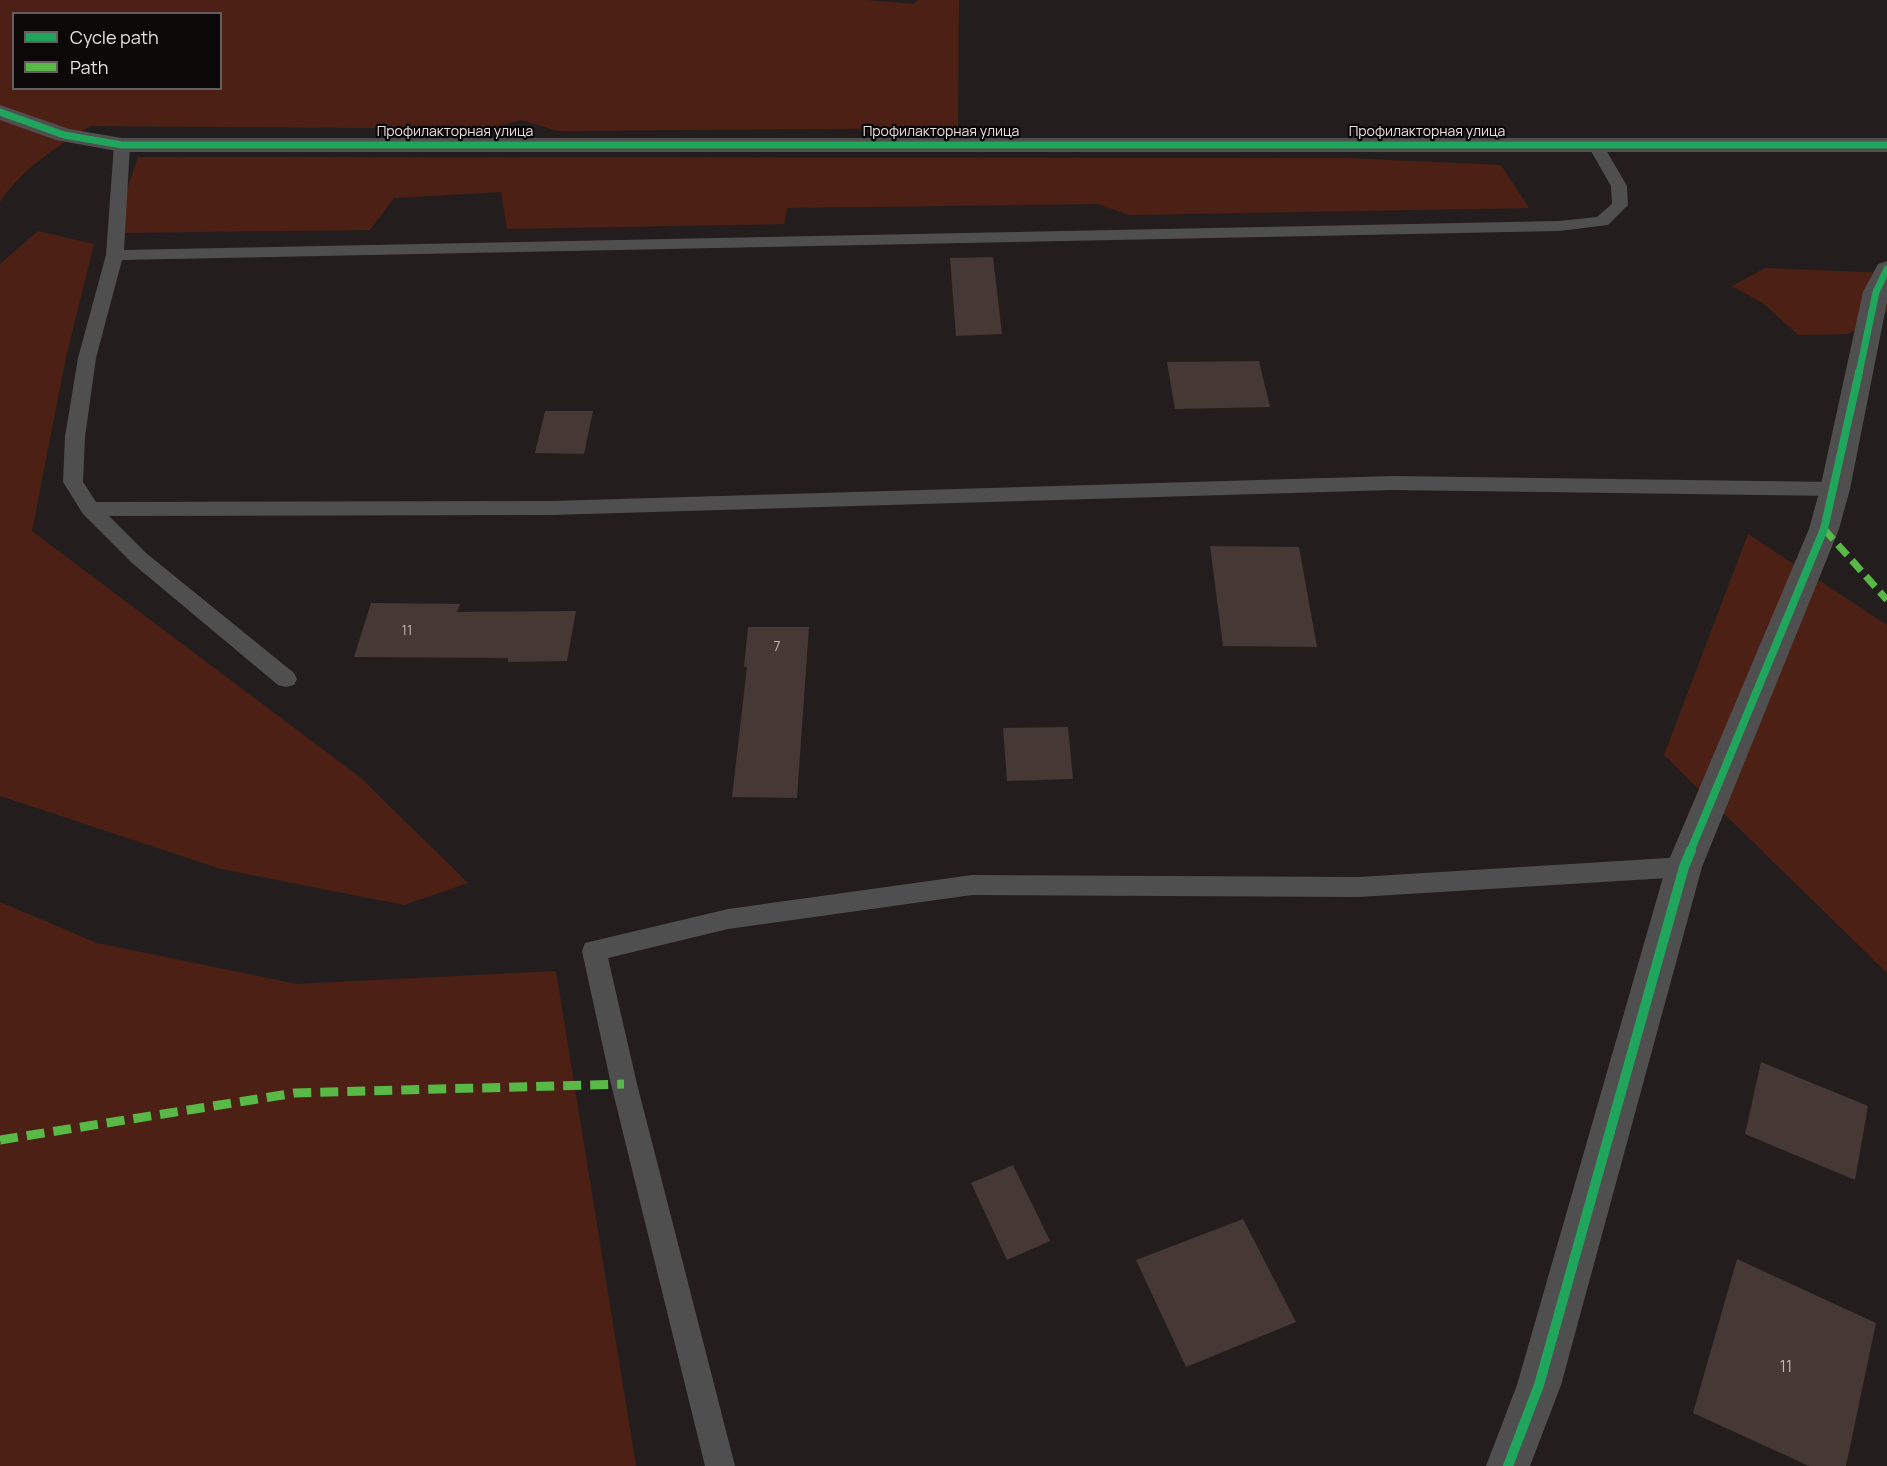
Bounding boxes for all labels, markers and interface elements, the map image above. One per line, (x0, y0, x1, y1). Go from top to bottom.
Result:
legend (12, 12, 222, 90)
text: Cycle path (70, 25, 159, 49)
text: Path (70, 55, 108, 79)
street label: Профилакторная улица (377, 124, 533, 140)
street label: Профилакторная улица (863, 124, 1019, 140)
street label: Профилакторная улица (1349, 124, 1505, 140)
house number: 11 (402, 623, 412, 639)
house number: 7 (773, 639, 781, 655)
house number: 11 (1780, 1358, 1792, 1378)

